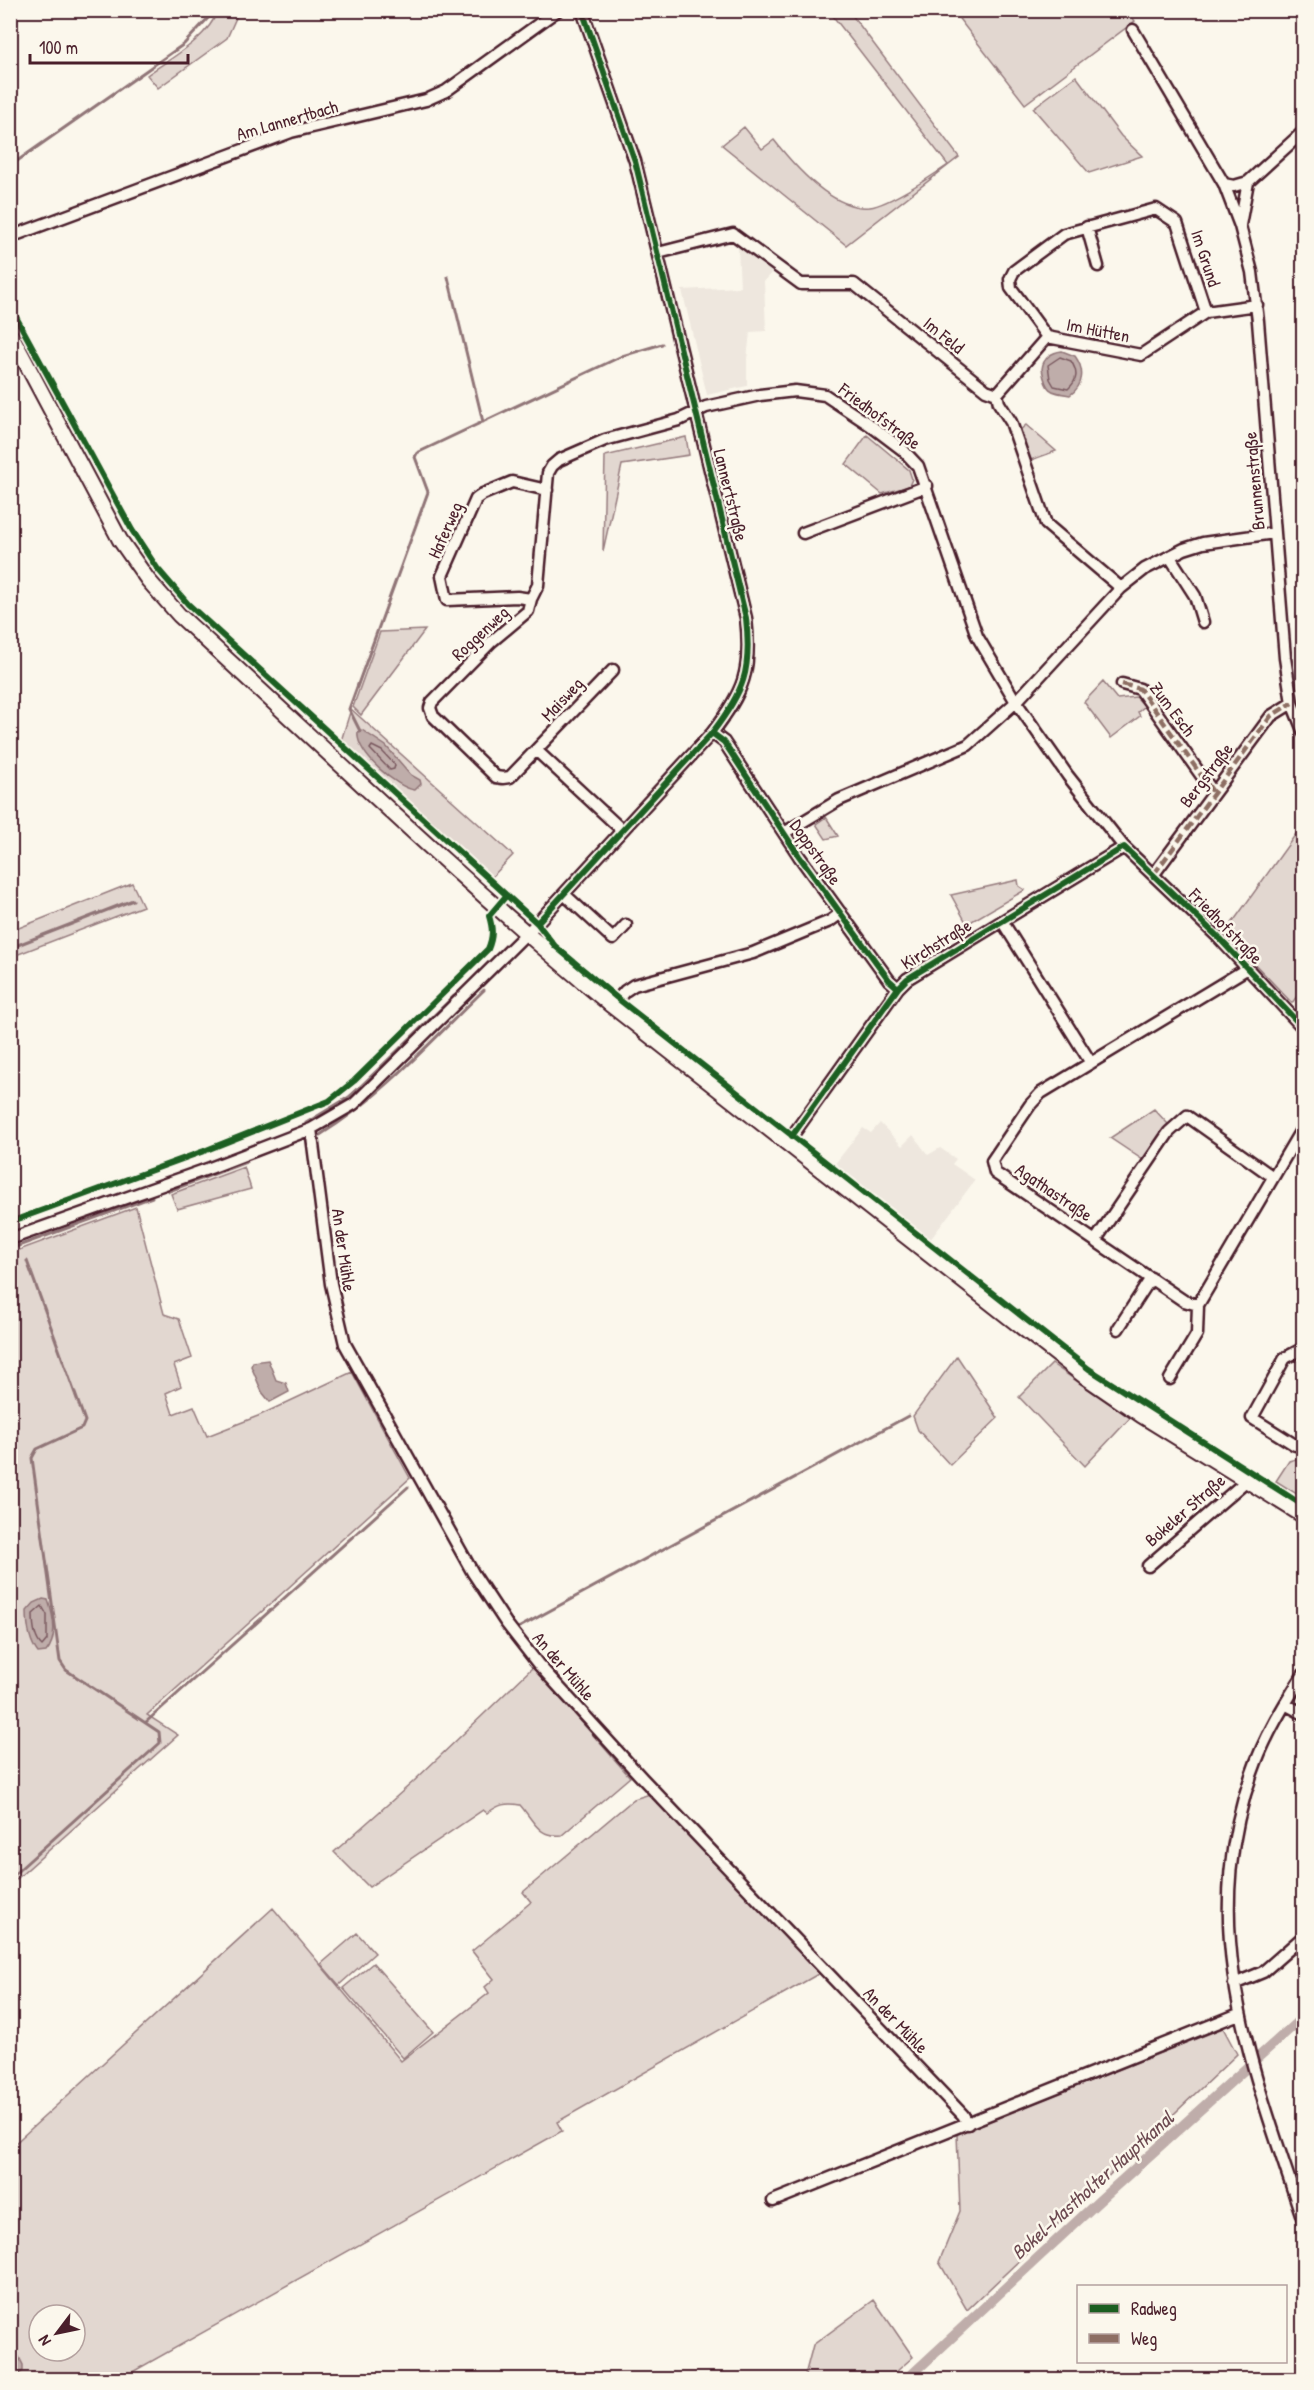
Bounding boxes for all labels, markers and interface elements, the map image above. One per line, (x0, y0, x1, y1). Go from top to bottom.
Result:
scale bar (30, 27, 188, 65)
text: 100 m (39, 35, 78, 60)
street label: Am Lannertbach (233, 93, 341, 146)
street label: Im Grund (1185, 226, 1227, 290)
street label: Im Feld (918, 311, 970, 359)
street label: Im Hütten (1064, 312, 1132, 348)
street label: Friedhofstraße (833, 376, 926, 455)
street label: Brunnenstraße (1237, 431, 1271, 531)
street label: Lannertstraße (707, 446, 755, 544)
street label: Haferweg (421, 498, 469, 562)
street label: Roggenweg (446, 600, 514, 666)
street label: Maisweg (535, 671, 589, 727)
street label: Zum Esch (1144, 677, 1202, 742)
street label: Bergstraße (1173, 738, 1239, 812)
street label: Doppstraße (784, 814, 848, 890)
street label: Friedhofstraße (1183, 882, 1269, 970)
street label: Kirchstraße (896, 913, 976, 975)
street label: Agathastraße (1010, 1157, 1098, 1227)
street label: An der Mühle (326, 1207, 362, 1293)
street label: Bokeler Straße (1139, 1468, 1231, 1552)
street label: An der Mühle (527, 1626, 601, 1706)
street label: An der Mühle (858, 1981, 934, 2059)
water label: Bokel-Mastholter Hauptkanal (1005, 2104, 1181, 2266)
legend (1077, 2285, 1287, 2363)
text: Radweg (1131, 2296, 1177, 2321)
north arrow (27, 2303, 87, 2363)
text: Weg (1131, 2326, 1157, 2351)
text: N (32, 2331, 56, 2350)

